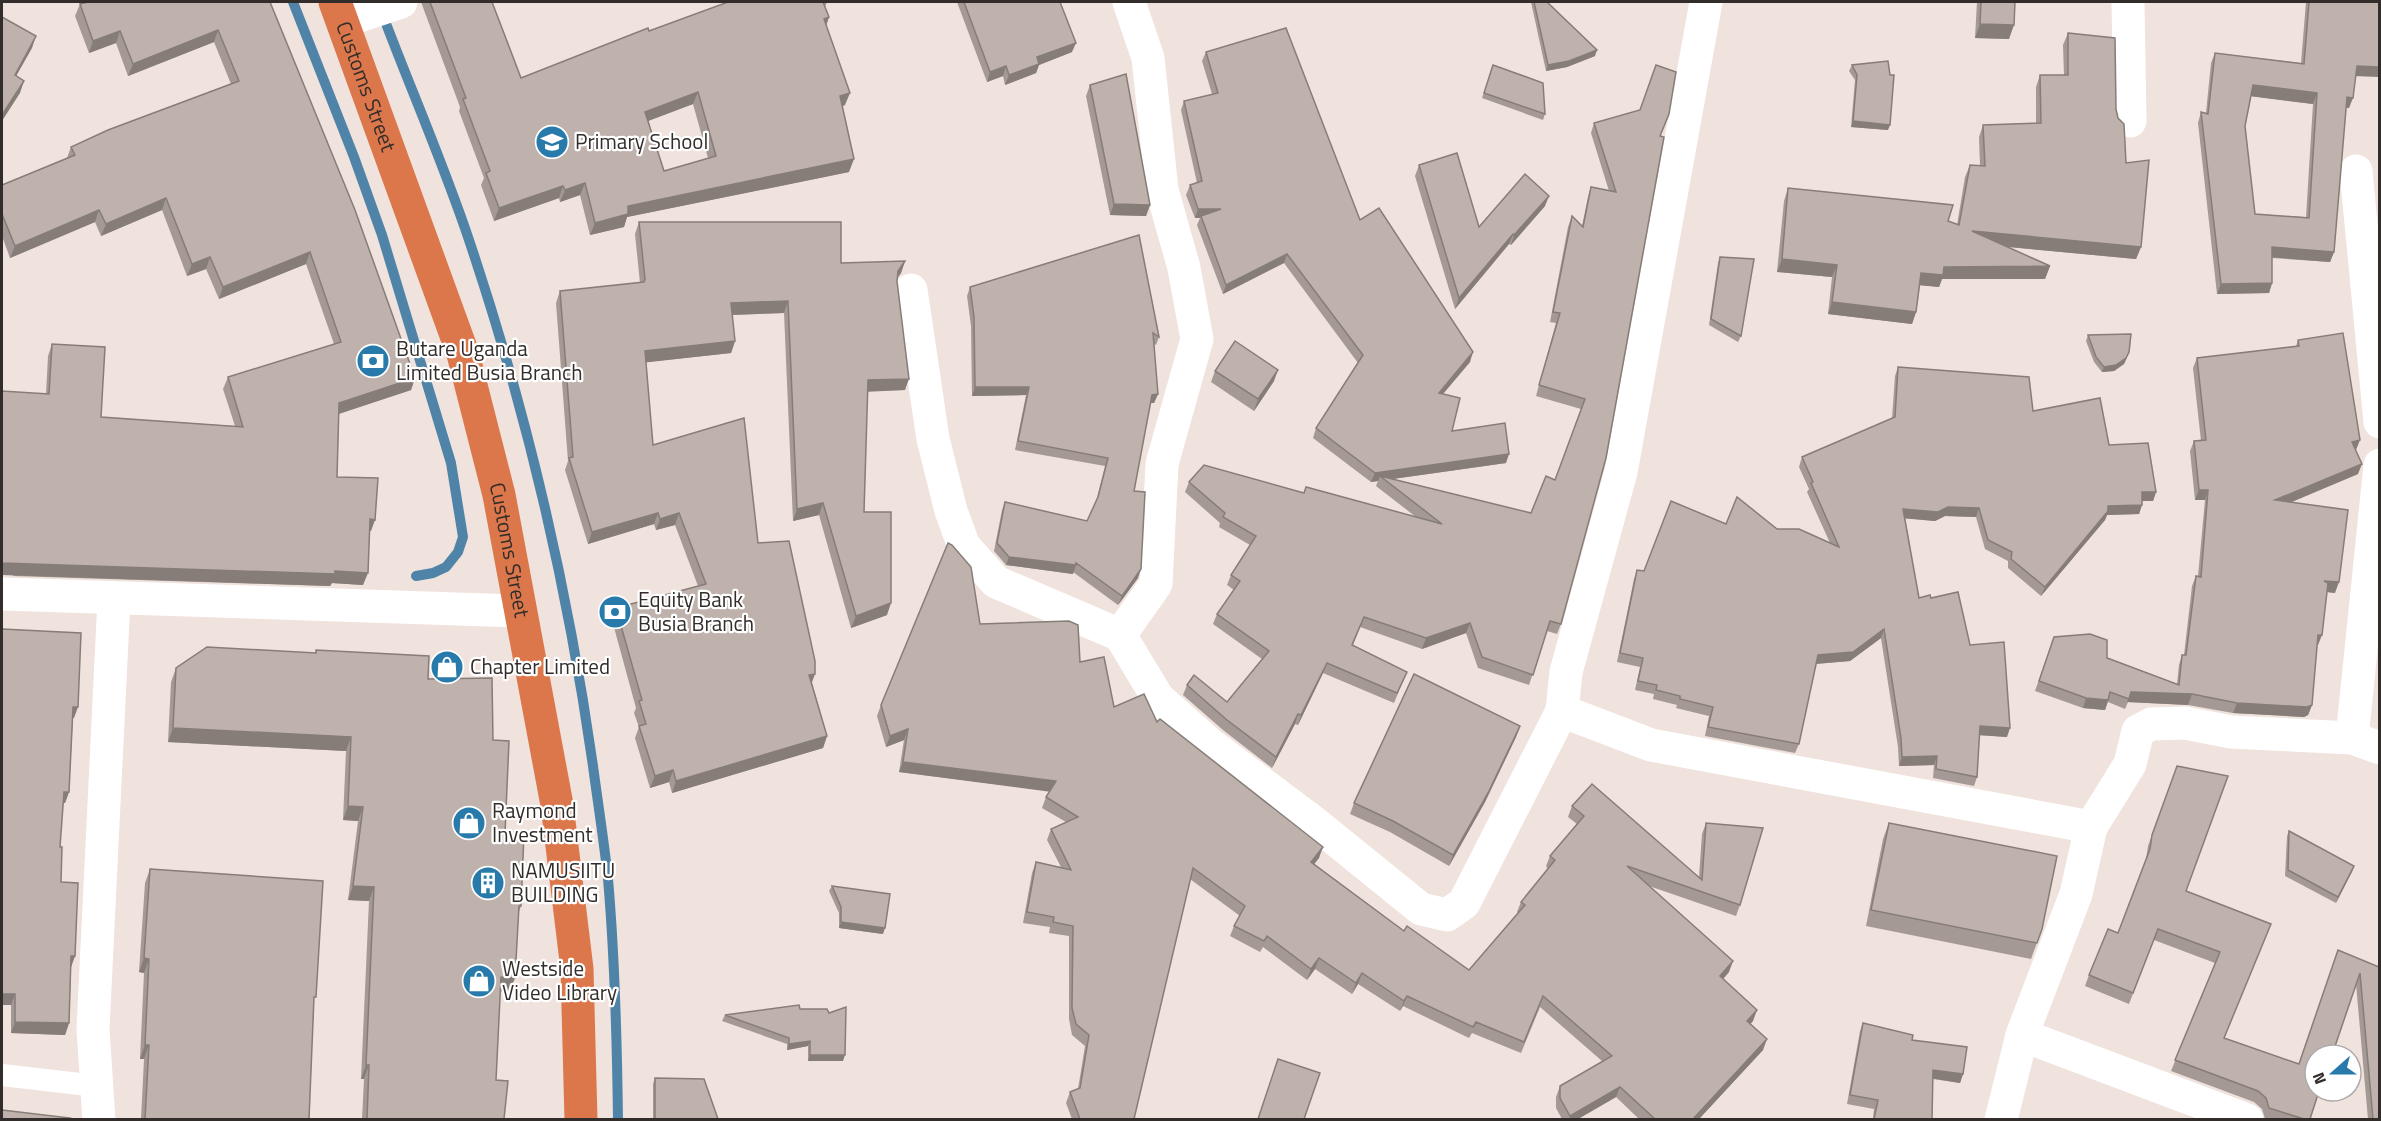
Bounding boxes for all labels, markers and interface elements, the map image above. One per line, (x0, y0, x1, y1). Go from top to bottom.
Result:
street label: Customs Street (328, 17, 405, 157)
school or university icon: Primary School (534, 124, 570, 160)
place label: Primary School (575, 125, 708, 157)
place label: Butare Uganda Limited Busia Branch (396, 332, 583, 388)
bank icon: Butare Uganda Limited Busia Branch (355, 343, 391, 379)
street label: Customs Street (481, 479, 539, 621)
place label: Equity Bank Busia Branch (638, 583, 754, 639)
bank icon: Equity Bank Busia Branch (597, 594, 633, 630)
shop icon: Chapter Limited (429, 649, 465, 685)
place label: Chapter Limited (470, 650, 610, 682)
place label: Raymond Investment (492, 794, 593, 850)
shop icon: Raymond Investment (451, 805, 487, 841)
place label: NAMUSIITU BUILDING (511, 854, 615, 910)
building icon: NAMUSIITU BUILDING (470, 865, 506, 901)
place label: Westside Video Library (502, 952, 617, 1008)
shop icon: Westside Video Library (461, 963, 497, 999)
north arrow (2303, 1043, 2363, 1103)
text: N (2306, 1069, 2332, 1088)

